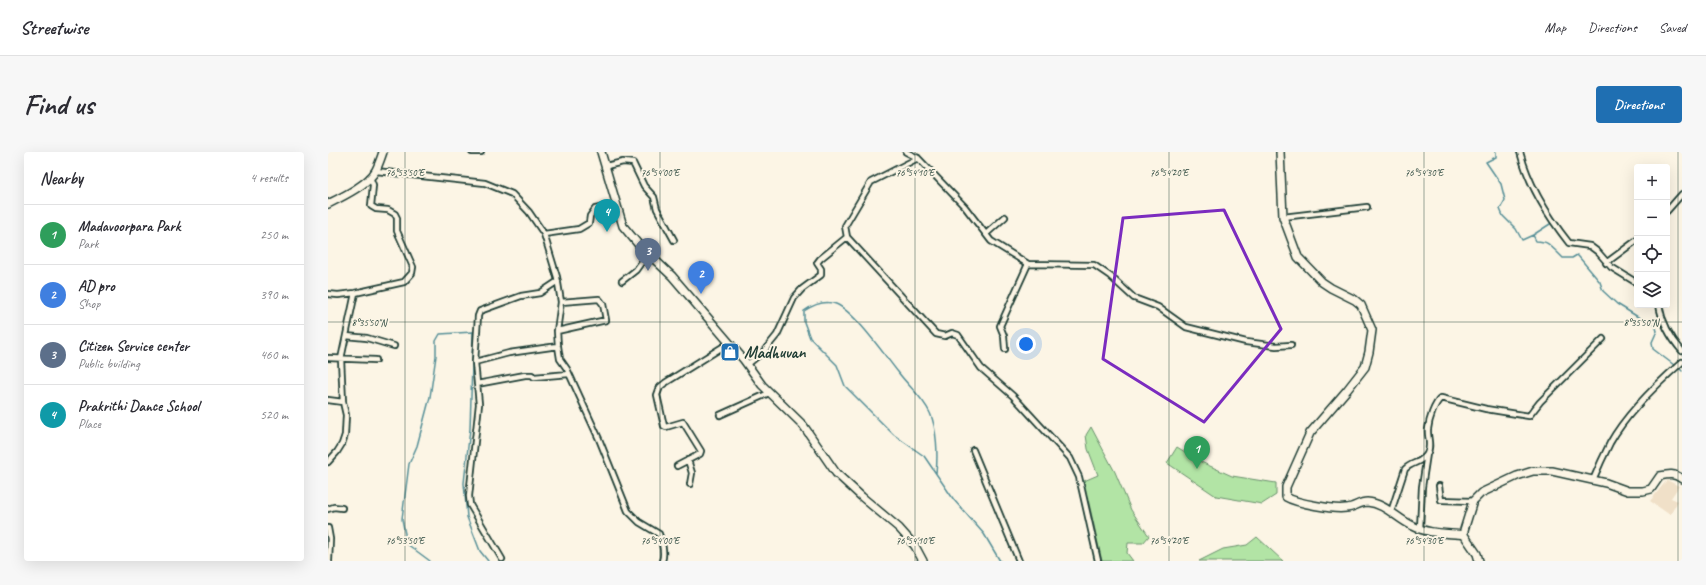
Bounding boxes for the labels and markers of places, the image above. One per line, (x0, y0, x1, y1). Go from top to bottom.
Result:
pin: 4 (594, 199, 620, 232)
pin: 3 (635, 238, 661, 271)
pin: 2 (688, 261, 714, 294)
shop icon: Madhuvan (719, 341, 741, 363)
place label: Madhuvan (744, 342, 807, 363)
pin: 1 (1184, 436, 1210, 469)

